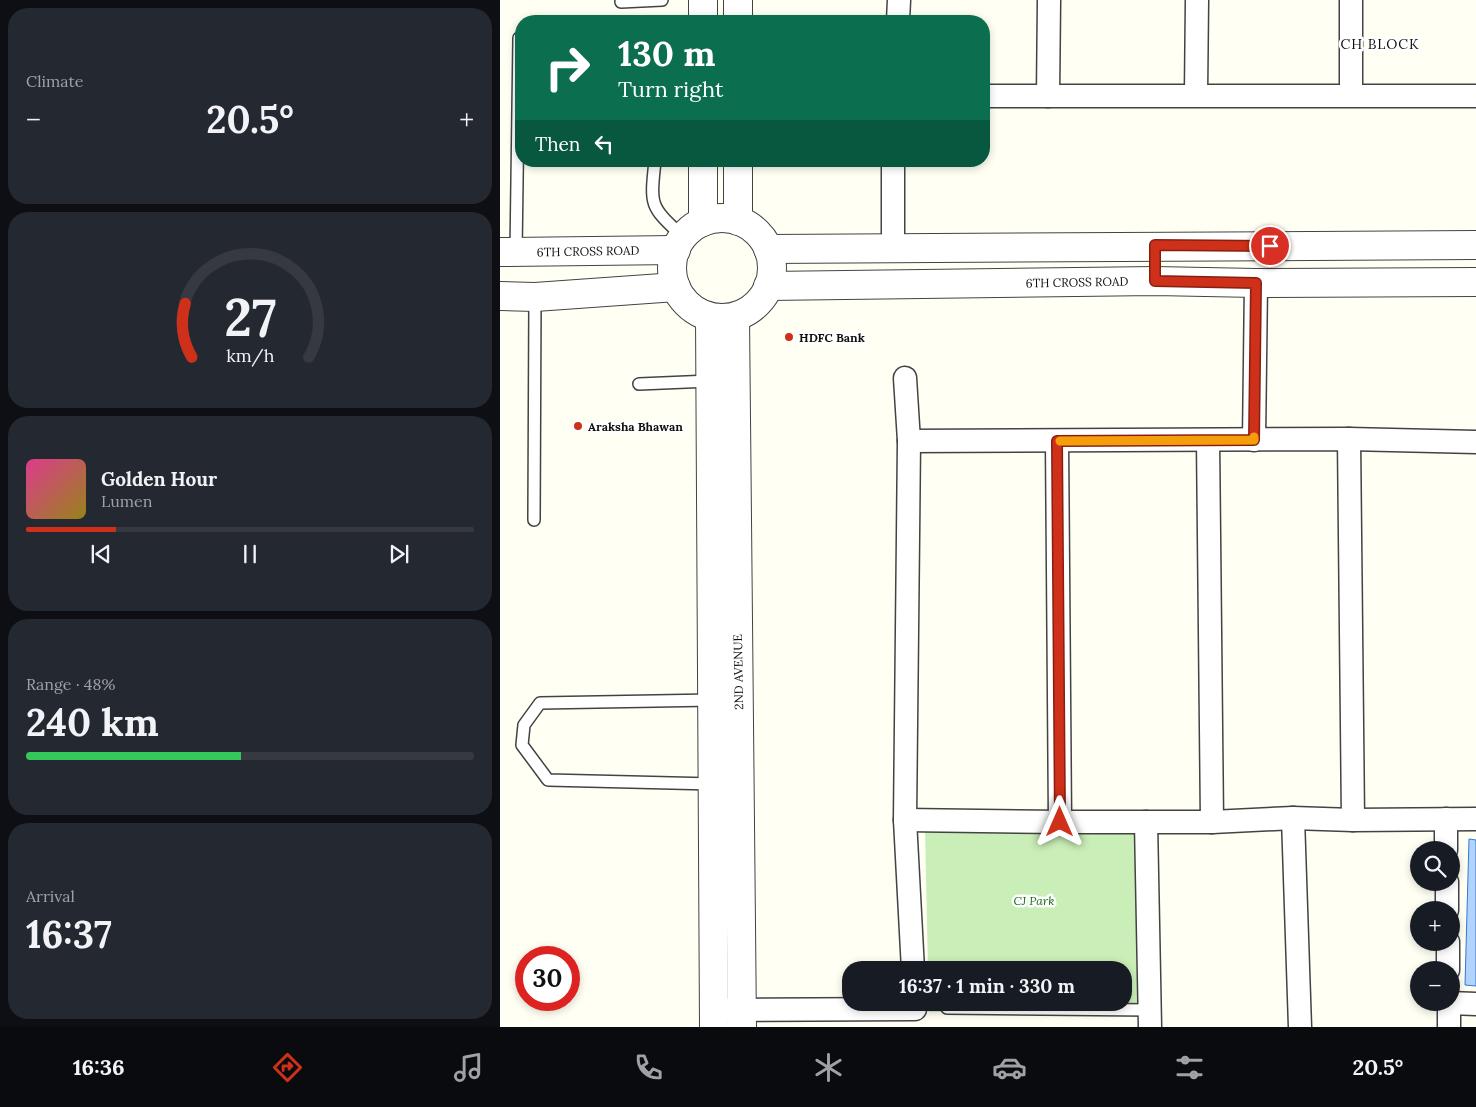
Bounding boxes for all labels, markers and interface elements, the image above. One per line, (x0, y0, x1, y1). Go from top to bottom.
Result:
text: 130 m (618, 31, 715, 76)
icon: right (535, 35, 600, 100)
district label: CH BLOCK (1340, 35, 1420, 53)
text: Climate (26, 71, 83, 91)
text: Turn right (618, 75, 723, 103)
text: 20.5° (206, 95, 294, 143)
text: − (26, 102, 41, 138)
text: + (459, 102, 474, 138)
icon: left (590, 130, 618, 158)
text: Then (535, 132, 580, 156)
pin (1249, 225, 1291, 267)
icon: arrive (1256, 232, 1284, 260)
street label: 6TH CROSS ROAD (537, 243, 640, 259)
street label: 6TH CROSS ROAD (1026, 274, 1129, 290)
text: 27 (224, 284, 276, 350)
place label: HDFC Bank (799, 330, 865, 345)
marker: HDFC Bank (783, 331, 795, 343)
text: km/h (226, 344, 274, 367)
place label: Araksha Bhawan (588, 419, 683, 434)
marker: Araksha Bhawan (572, 420, 584, 432)
text: Golden Hour (101, 467, 217, 491)
text: Lumen (101, 491, 153, 511)
icon: previous (87, 540, 115, 568)
icon: pause (236, 540, 264, 568)
icon: next (385, 540, 413, 568)
street label: 2ND AVENUE (730, 634, 746, 710)
text: Range · 48% (26, 674, 115, 694)
text: 240 km (26, 698, 159, 746)
position arrow (1033, 795, 1085, 847)
map controls (1410, 841, 1460, 1011)
button: search (1410, 841, 1460, 891)
text: Arrival (26, 886, 75, 906)
park label: CJ Park (1014, 893, 1054, 908)
button: + (1410, 901, 1460, 951)
text: 16:37 (26, 910, 112, 958)
speed limit sign: 30 (515, 946, 580, 1011)
button: − (1410, 961, 1460, 1011)
text: 16:37 · 1 min · 330 m (899, 974, 1075, 998)
icon: directions (270, 1050, 305, 1085)
icon: music (451, 1050, 486, 1085)
icon: phone (631, 1050, 666, 1085)
icon: climate (811, 1050, 846, 1085)
icon: car (992, 1050, 1027, 1085)
icon: filters (1172, 1050, 1207, 1085)
text: 16:36 (73, 1053, 125, 1081)
text: 20.5° (1352, 1053, 1403, 1081)

